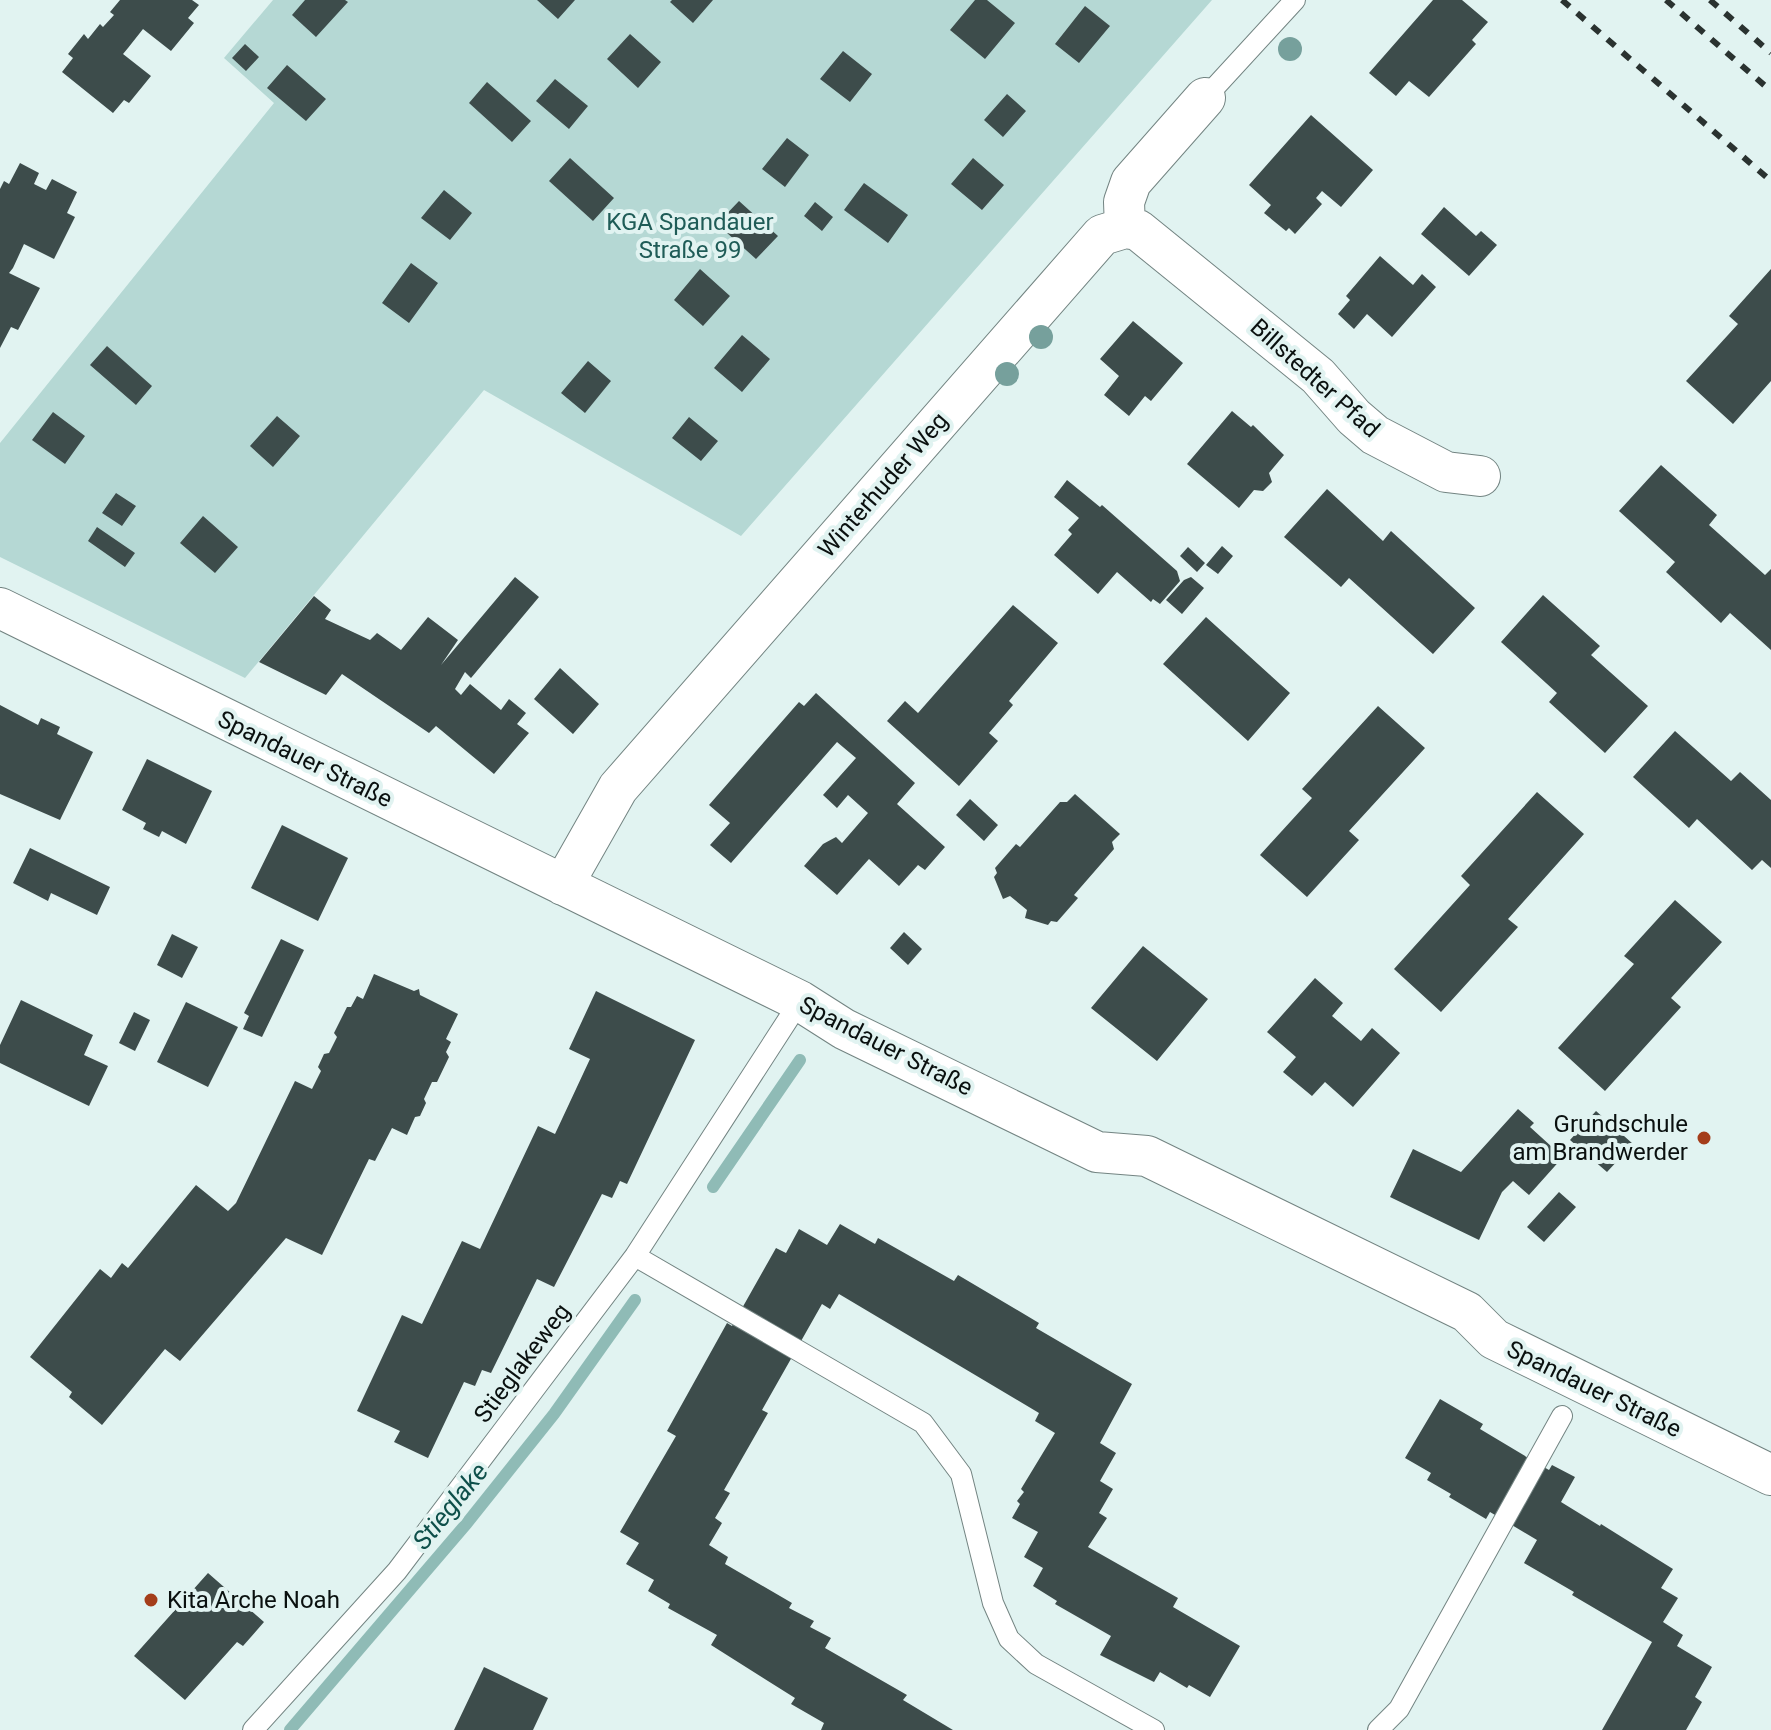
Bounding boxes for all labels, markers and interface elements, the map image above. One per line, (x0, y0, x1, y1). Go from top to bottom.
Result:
park label: KGA Spandauer Straße 99 (606, 208, 774, 264)
street label: Billstedter Pfad (1245, 313, 1385, 443)
street label: Winterhuder Weg (812, 407, 954, 563)
street label: Spandauer Straße (213, 705, 397, 813)
street label: Spandauer Straße (795, 990, 977, 1102)
place label: Grundschule am Brandwerder (1512, 1110, 1688, 1166)
marker: Grundschule am Brandwerder (1695, 1129, 1713, 1147)
street label: Stieglakeweg (468, 1298, 576, 1428)
street label: Spandauer Straße (1502, 1335, 1686, 1443)
water label: Stieglake (406, 1457, 494, 1555)
place label: Kita Arche Noah (167, 1586, 340, 1614)
marker: Kita Arche Noah (142, 1591, 160, 1609)

